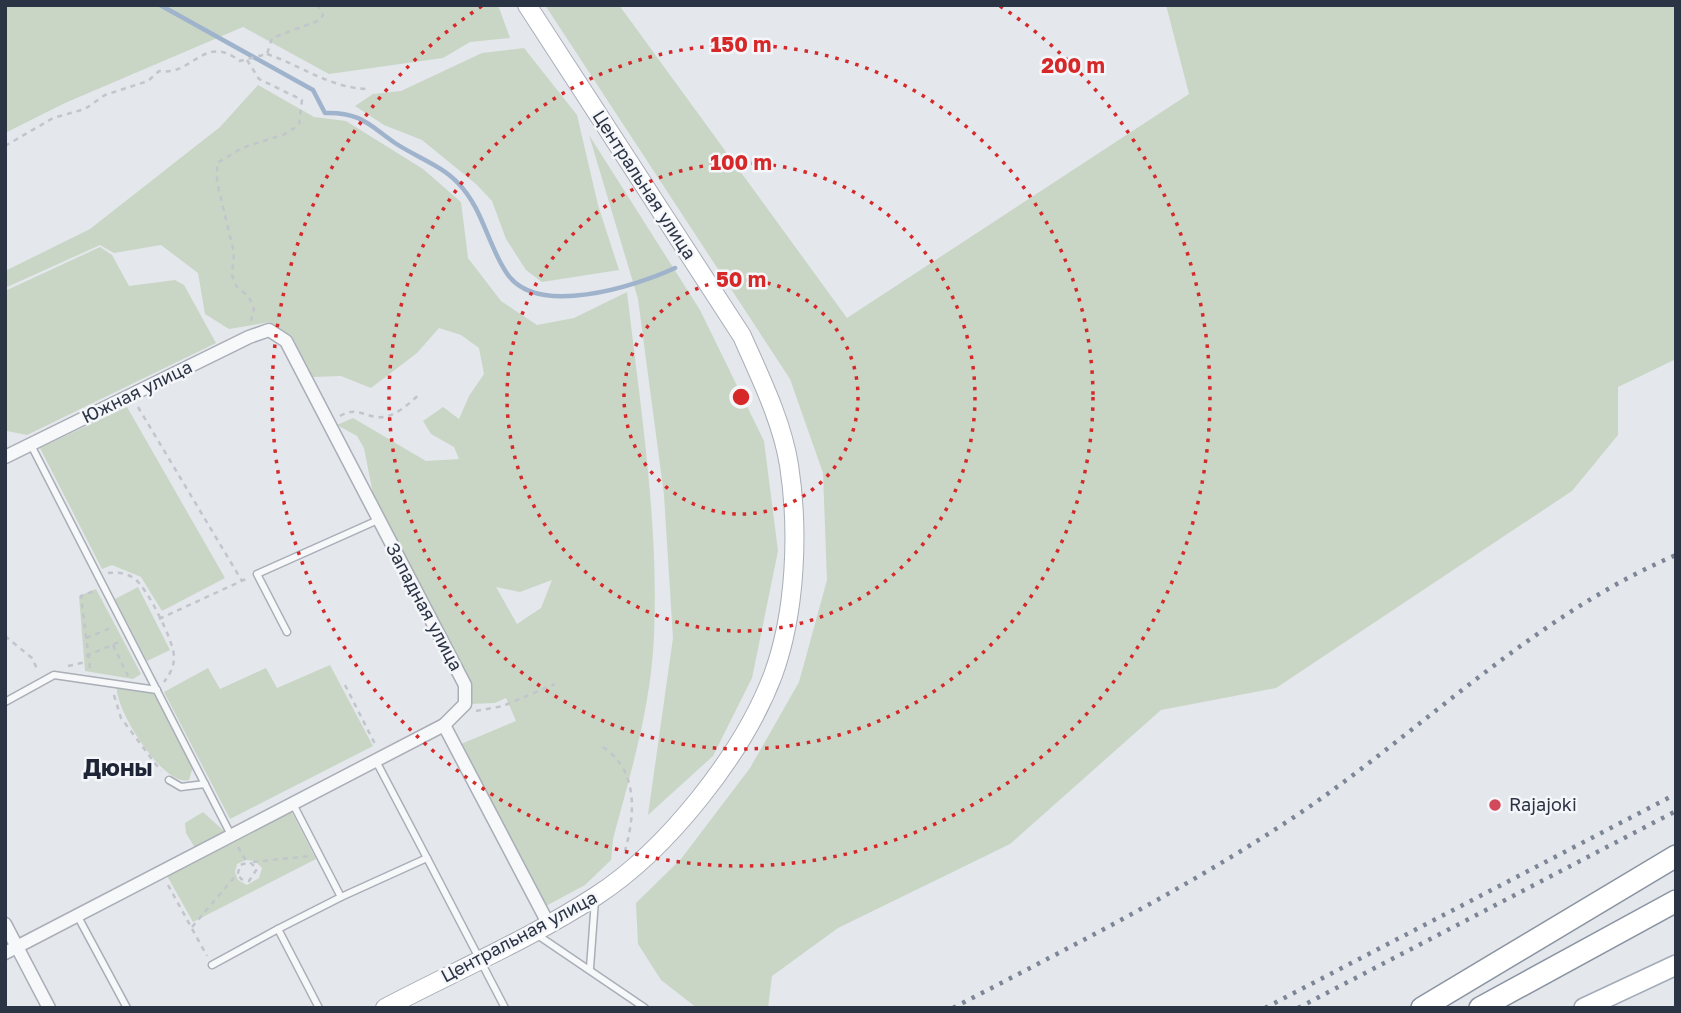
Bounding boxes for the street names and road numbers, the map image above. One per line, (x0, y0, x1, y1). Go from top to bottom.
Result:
street label: Центральная улица (588, 106, 701, 263)
street label: Южная улица (78, 355, 195, 427)
street label: Западная улица (382, 539, 468, 674)
street label: Центральная улица (437, 886, 600, 987)

